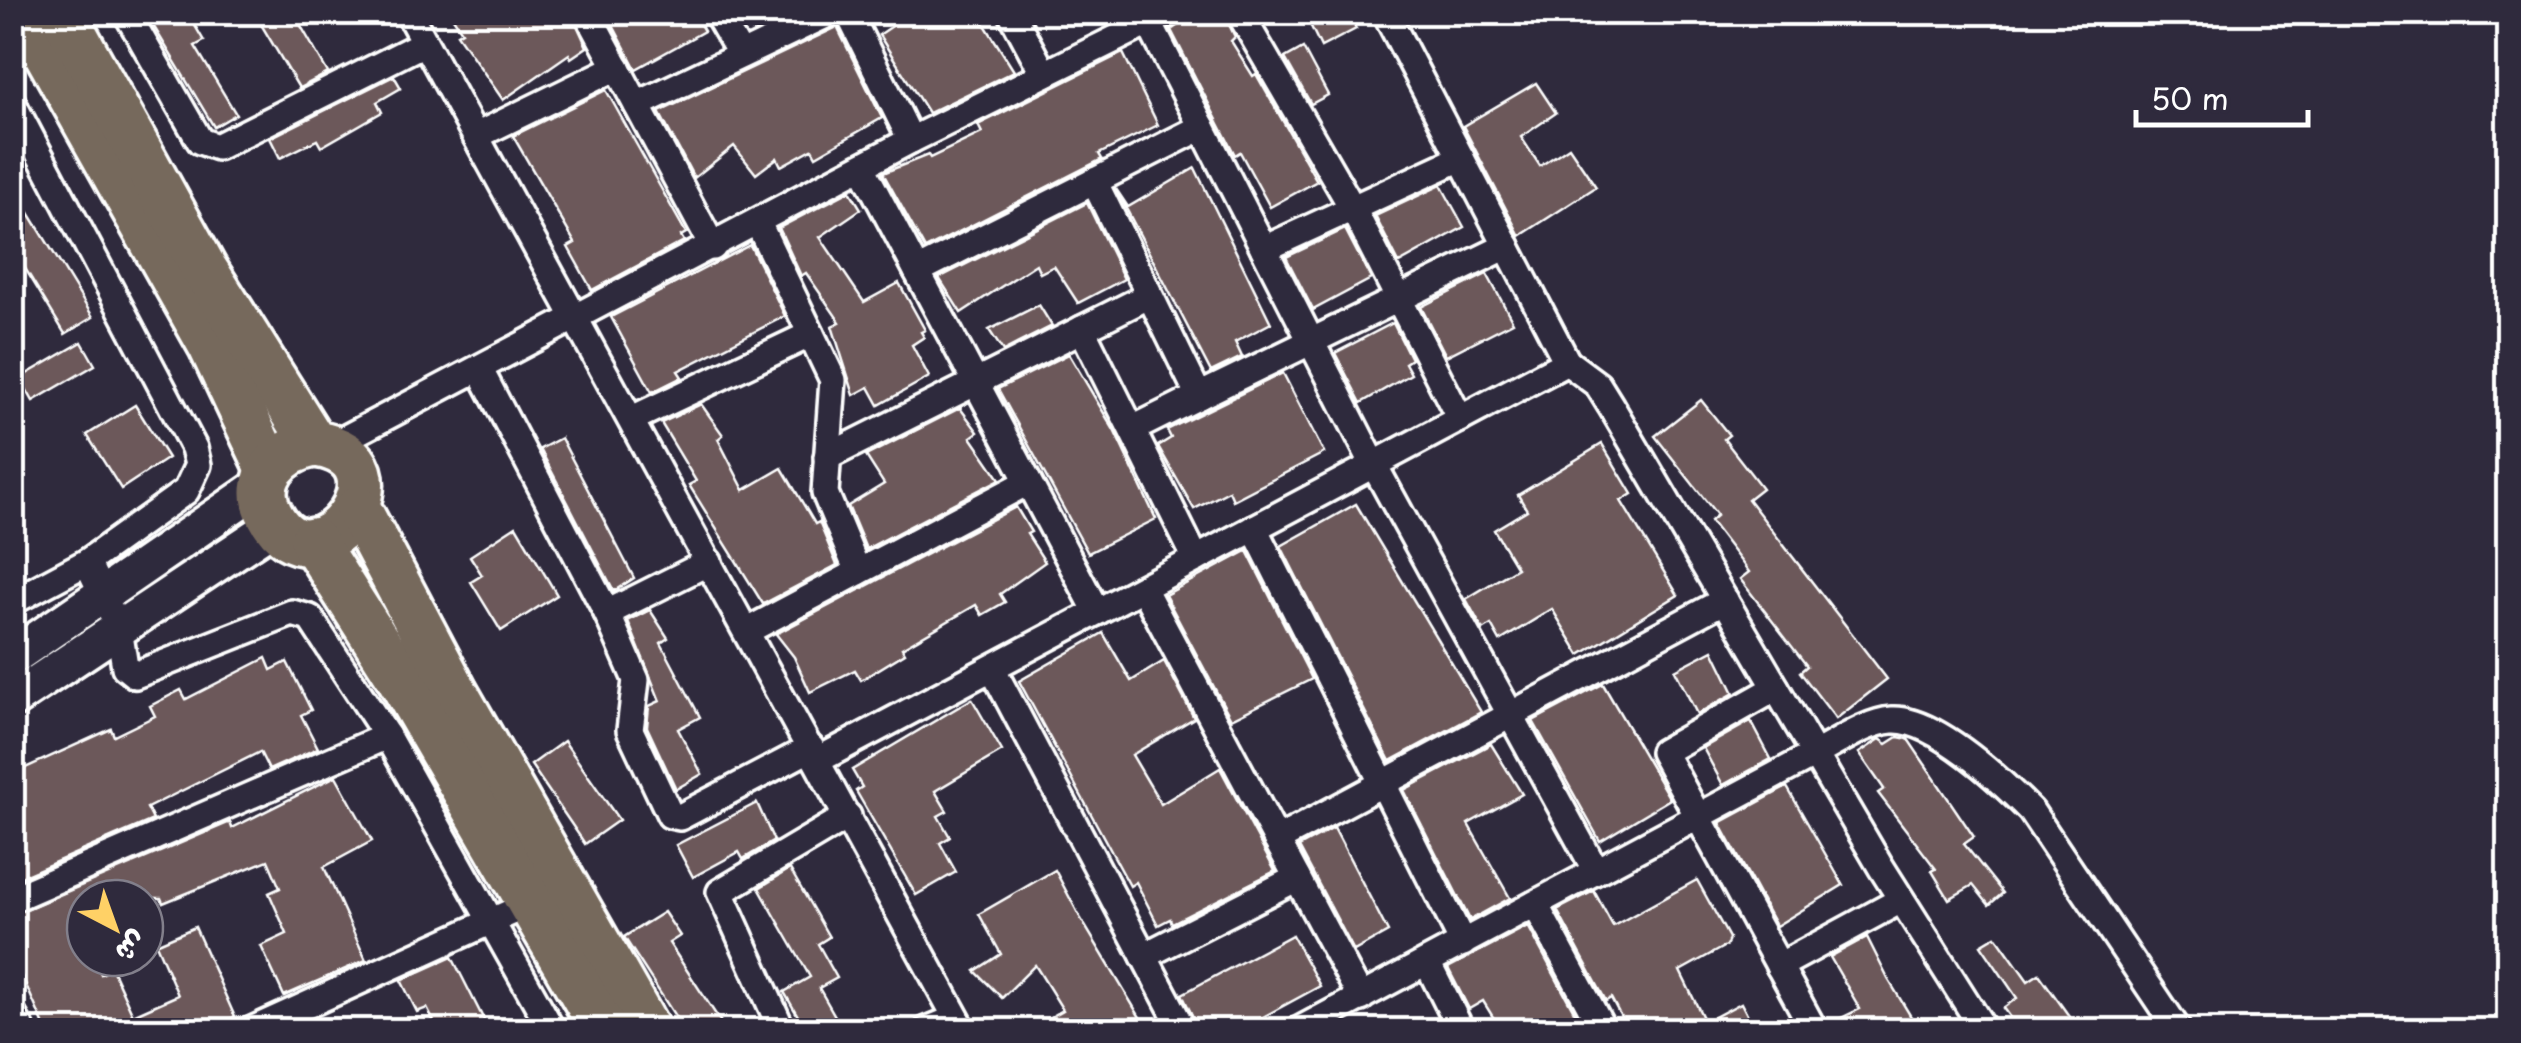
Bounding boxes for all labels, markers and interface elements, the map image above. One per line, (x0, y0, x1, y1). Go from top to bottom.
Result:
scale bar (2136, 65, 2308, 127)
text: 50 m (2151, 75, 2229, 120)
north arrow (65, 878, 165, 978)
text: ش (107, 922, 158, 974)

